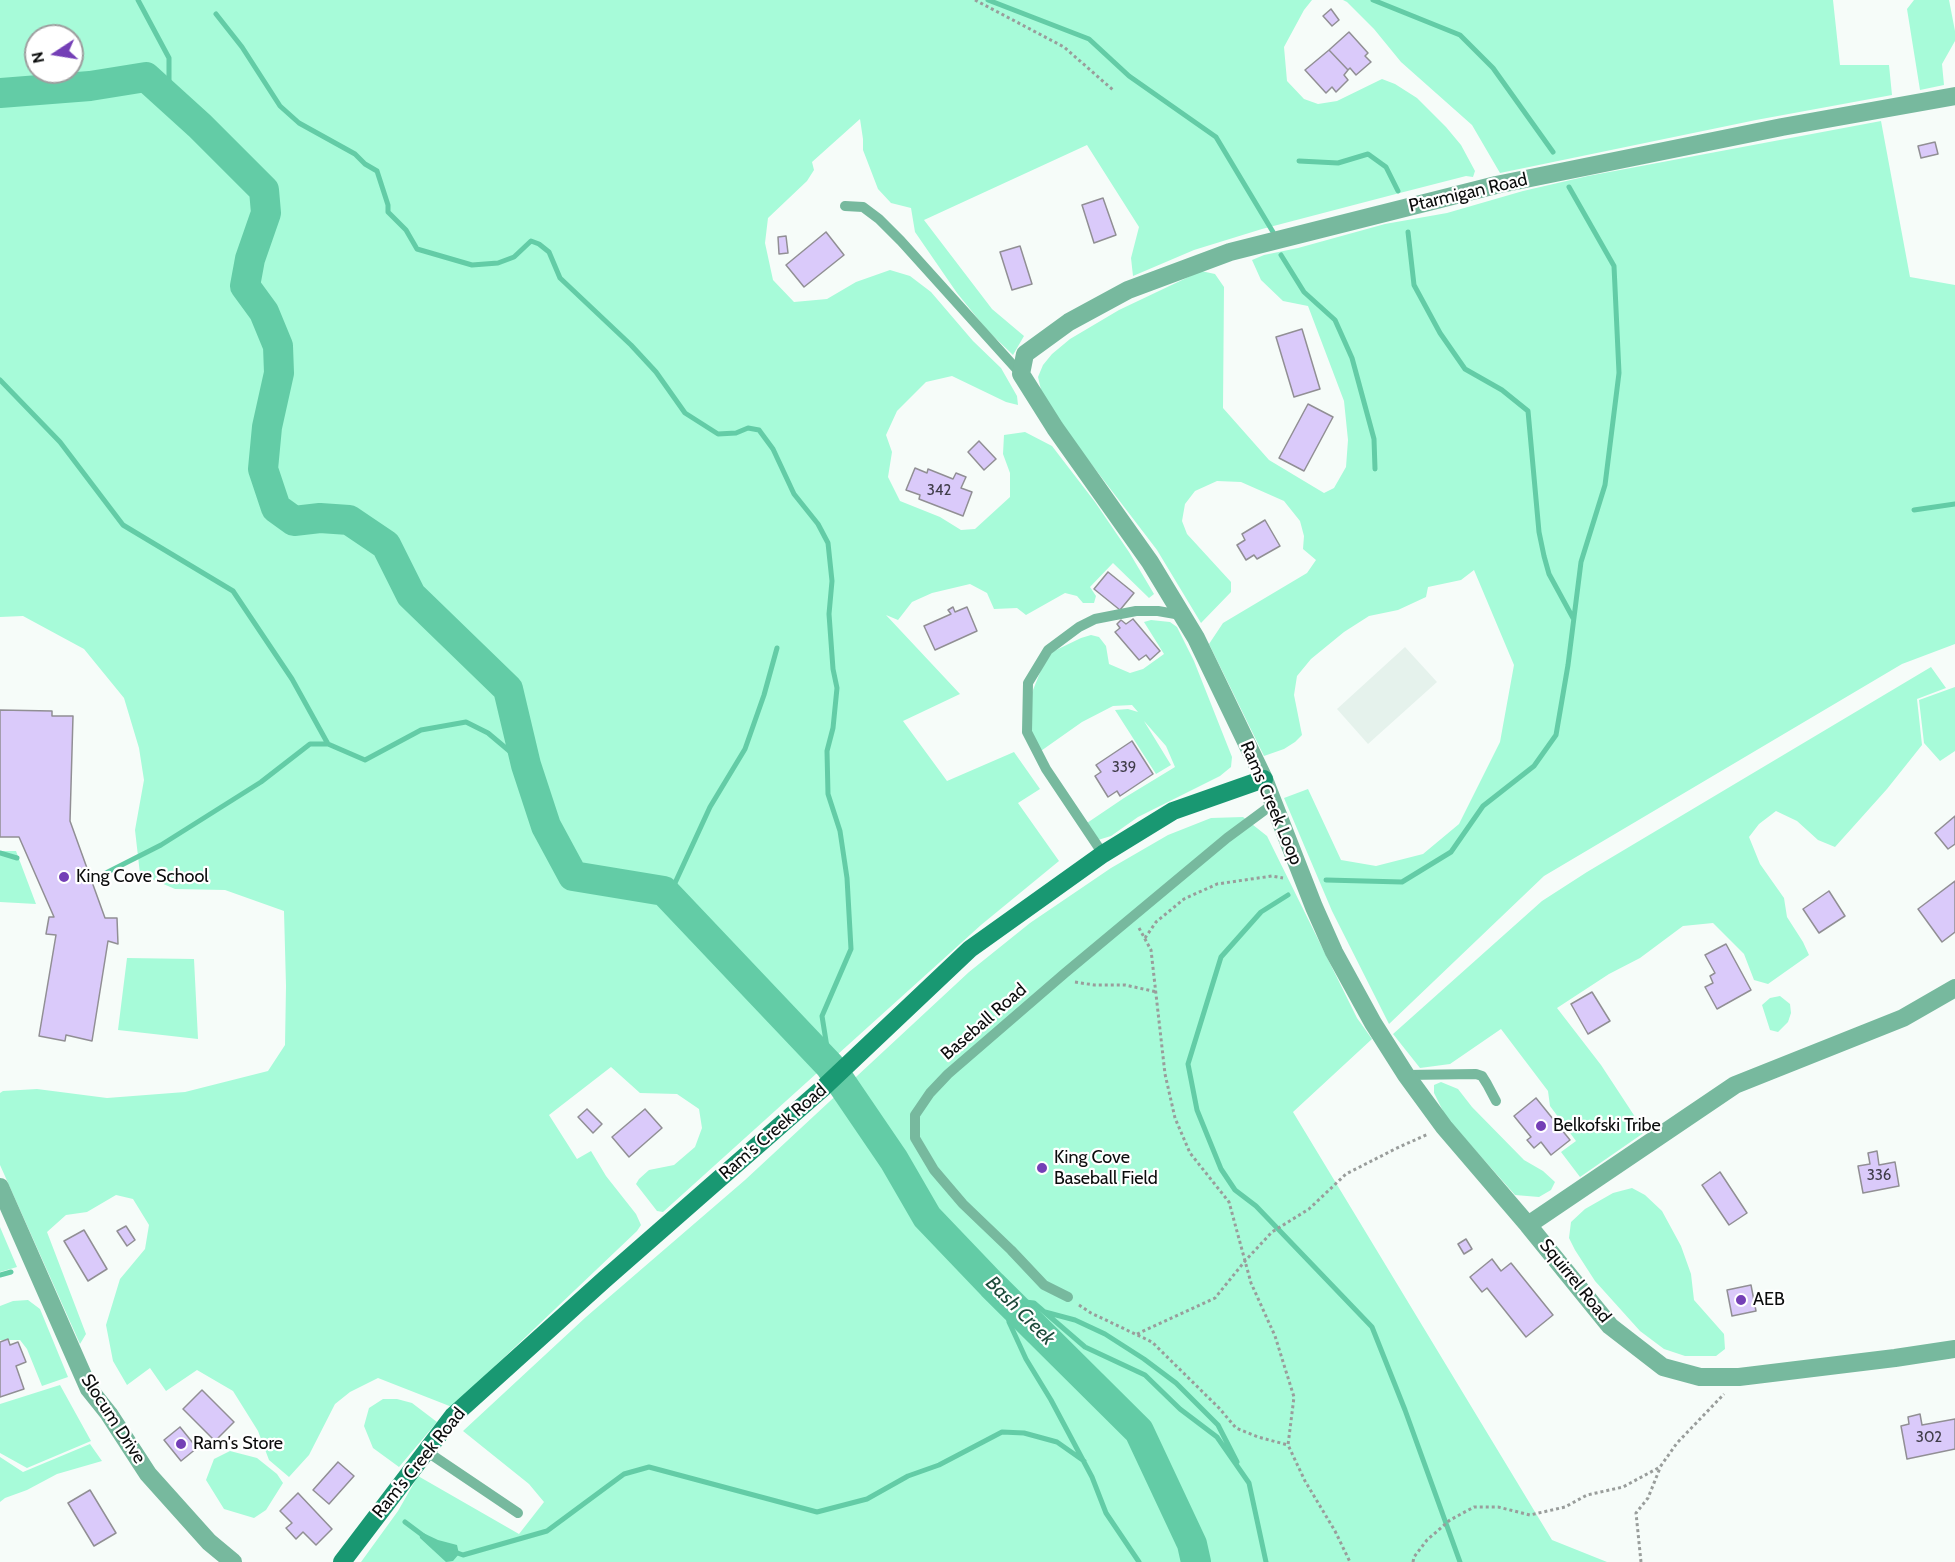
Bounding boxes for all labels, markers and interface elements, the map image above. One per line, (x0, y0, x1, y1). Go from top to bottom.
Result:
north arrow (24, 24, 84, 84)
text: N (27, 50, 48, 65)
street label: Ptarmigan Road (1407, 169, 1529, 217)
house number: 342 (927, 482, 951, 500)
street label: Rams Creek Loop (1235, 738, 1307, 868)
house number: 339 (1112, 759, 1136, 777)
place label: King Cove School (76, 866, 209, 888)
marker: King Cove School (57, 870, 71, 884)
street label: Baseball Road (937, 979, 1031, 1065)
street label: Ram's Creek Road (715, 1079, 831, 1185)
place label: Belkofski Tribe (1553, 1115, 1661, 1137)
marker: Belkofski Tribe (1534, 1119, 1548, 1133)
place label: King Cove Baseball Field (1054, 1147, 1158, 1190)
marker: King Cove Baseball Field (1035, 1161, 1049, 1175)
house number: 336 (1867, 1167, 1891, 1185)
street label: Squirrel Road (1535, 1235, 1615, 1327)
water label: Bash Creek (980, 1271, 1060, 1351)
place label: AEB (1753, 1289, 1785, 1311)
marker: AEB (1734, 1293, 1748, 1307)
street label: Slocum Drive (76, 1370, 150, 1468)
street label: Ram's Creek Road (368, 1404, 470, 1522)
house number: 302 (1916, 1429, 1942, 1447)
place label: Ram's Store (193, 1433, 283, 1455)
marker: Ram's Store (174, 1437, 188, 1451)

